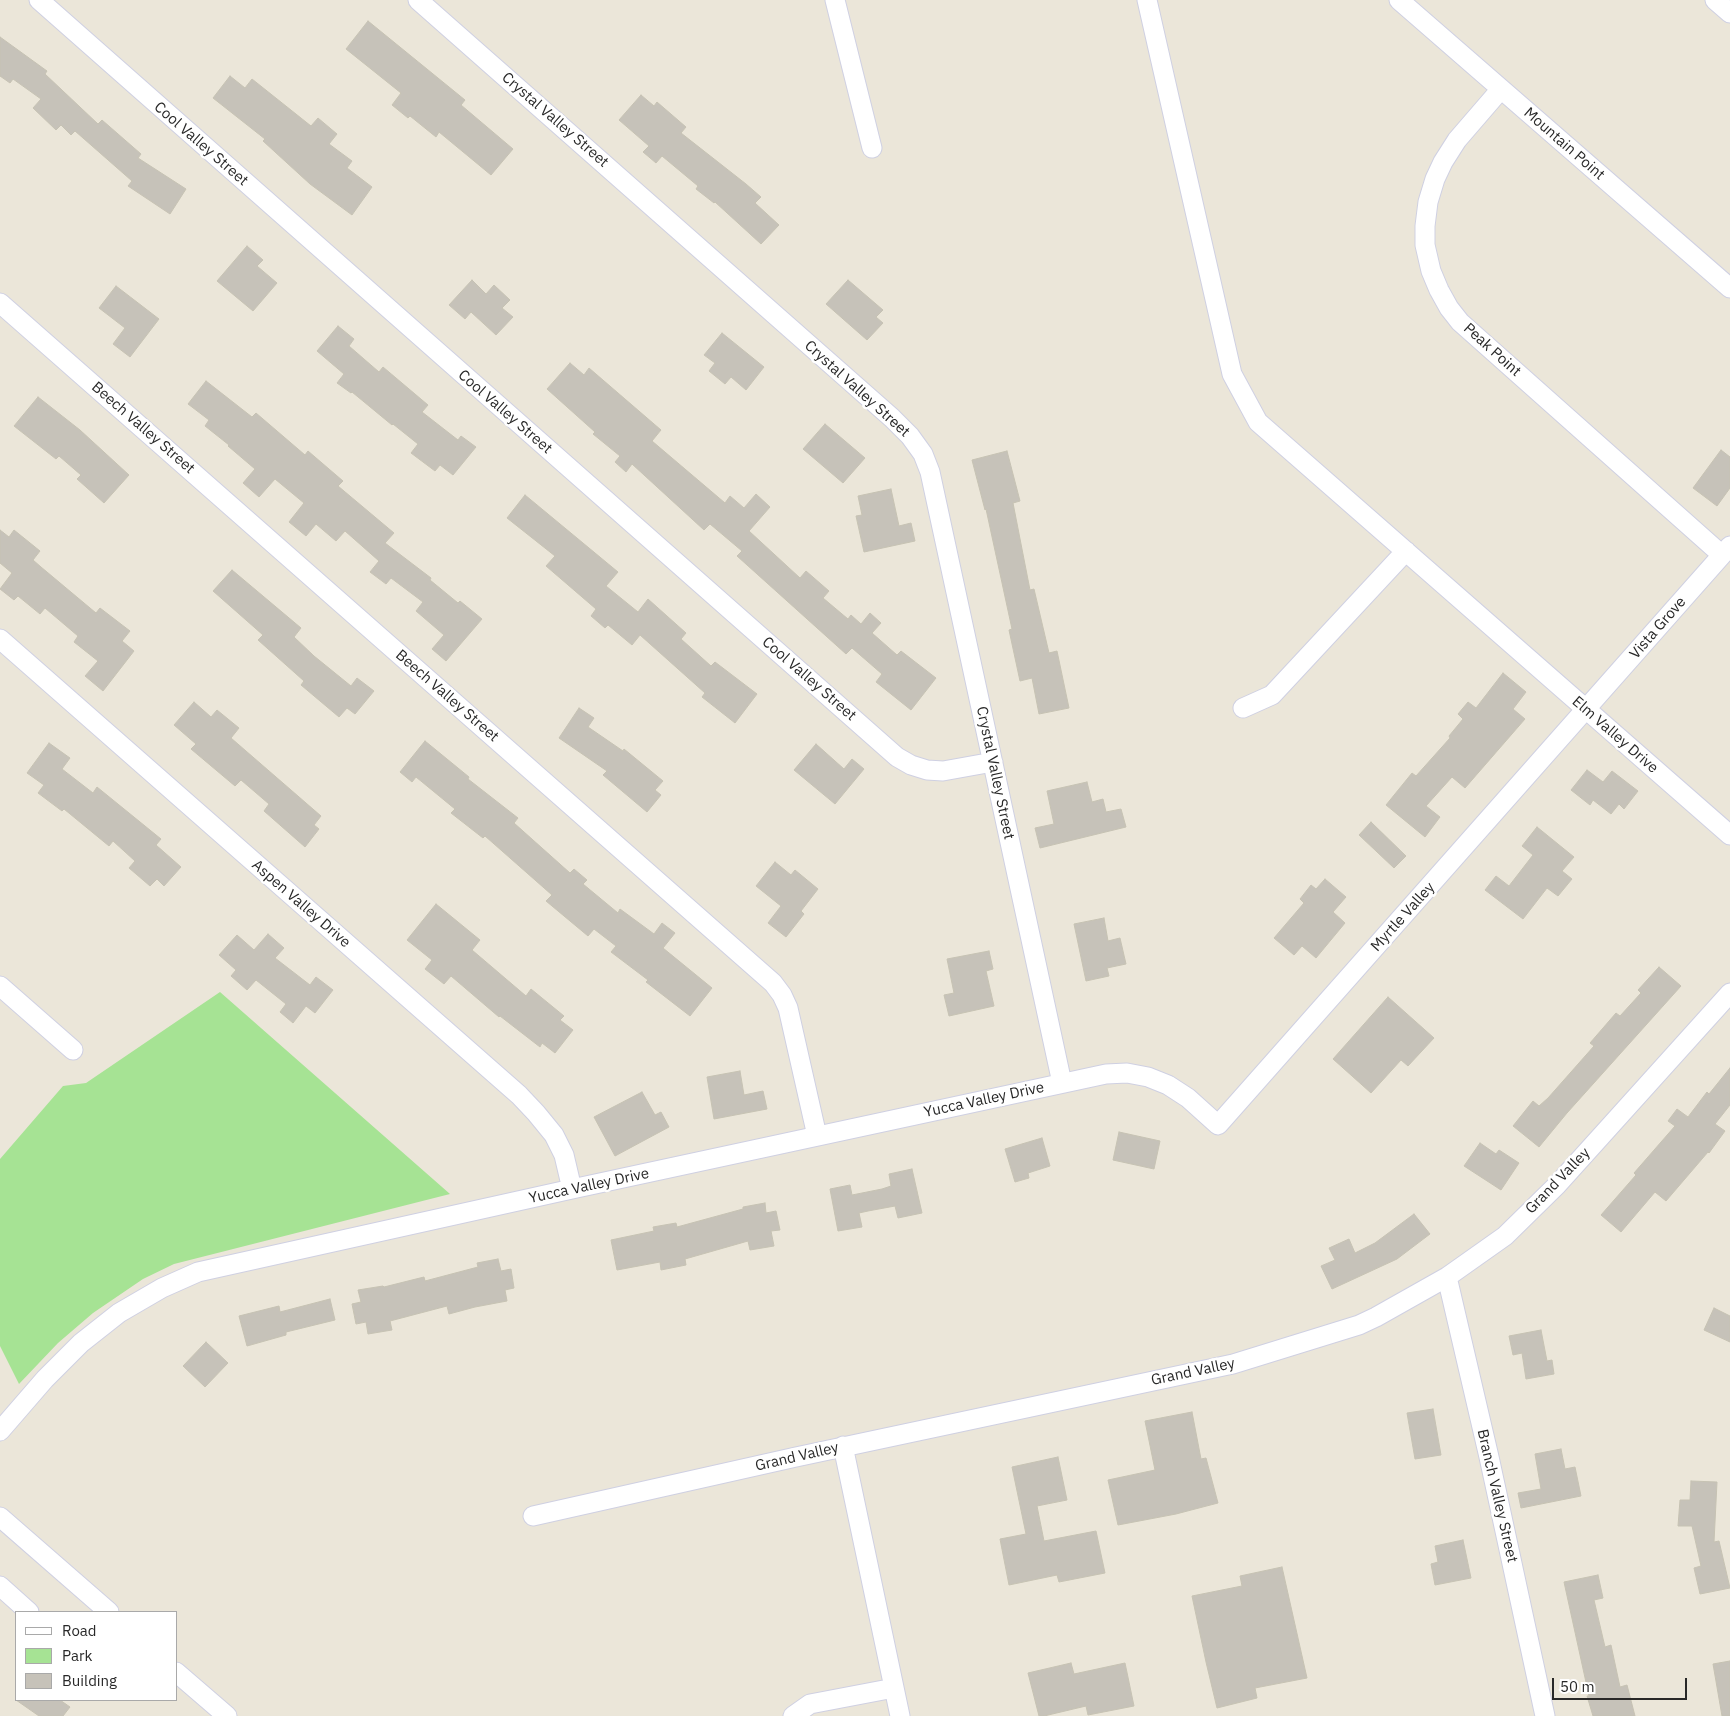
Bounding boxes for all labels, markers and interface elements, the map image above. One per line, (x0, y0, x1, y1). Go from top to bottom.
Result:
street label: Crystal Valley Street (498, 69, 612, 171)
street label: Cool Valley Street (150, 98, 252, 190)
street label: Mountain Point (1520, 104, 1608, 184)
street label: Peak Point (1460, 319, 1524, 381)
street label: Crystal Valley Street (801, 337, 913, 441)
street label: Cool Valley Street (454, 366, 556, 458)
street label: Beech Valley Street (88, 378, 198, 478)
street label: Vista Grove (1626, 593, 1690, 663)
street label: Cool Valley Street (758, 633, 860, 725)
street label: Beech Valley Street (392, 646, 502, 746)
street label: Elm Valley Drive (1568, 693, 1662, 777)
street label: Crystal Valley Street (972, 705, 1018, 841)
street label: Aspen Valley Drive (248, 856, 354, 952)
street label: Myrtle Valley (1367, 879, 1439, 955)
street label: Yucca Valley Drive (922, 1078, 1046, 1122)
street label: Grand Valley (1522, 1144, 1594, 1218)
street label: Yucca Valley Drive (527, 1164, 651, 1208)
street label: Grand Valley (1150, 1354, 1236, 1390)
street label: Branch Valley Street (1473, 1427, 1521, 1565)
street label: Grand Valley (754, 1439, 840, 1475)
legend (15, 1611, 178, 1701)
text: Road (62, 1621, 97, 1640)
text: Park (62, 1646, 92, 1665)
scale bar (1555, 1668, 1690, 1700)
text: Building (62, 1671, 117, 1690)
text: 50 m (1560, 1677, 1595, 1696)

